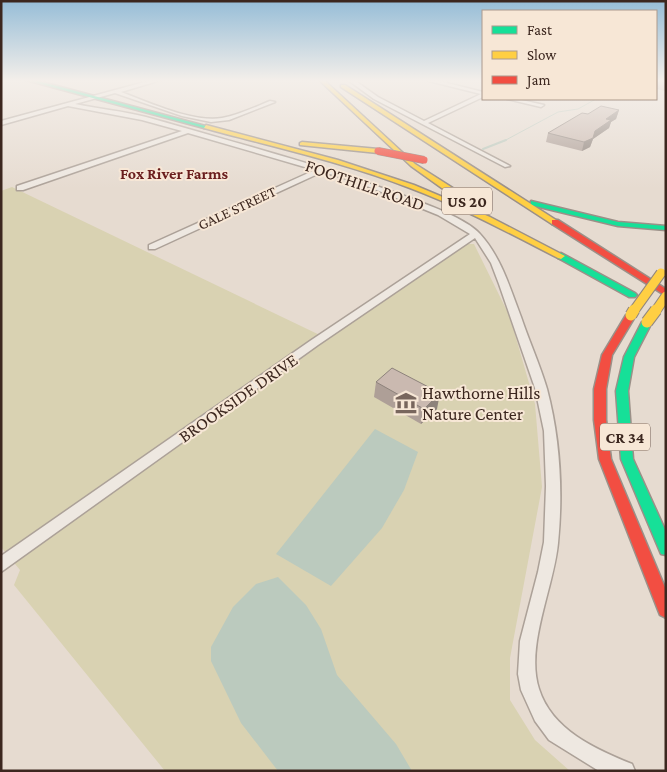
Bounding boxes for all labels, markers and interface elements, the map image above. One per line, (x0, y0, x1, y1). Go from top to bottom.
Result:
legend (482, 10, 657, 100)
text: Fast (527, 22, 553, 38)
text: Slow (527, 47, 557, 63)
text: Jam (525, 72, 550, 89)
street label: FOOTHILL ROAD (303, 155, 427, 215)
district label: Fox River Farms (120, 165, 229, 182)
street label: GALE STREET (195, 183, 279, 233)
road number: US 20 (442, 188, 492, 215)
street label: BROOKSIDE DRIVE (175, 349, 301, 446)
place label: Hawthorne Hills Nature Center (422, 383, 540, 424)
museum icon: Hawthorne Hills Nature Center (393, 390, 419, 416)
road number: CR 34 (600, 424, 650, 451)

